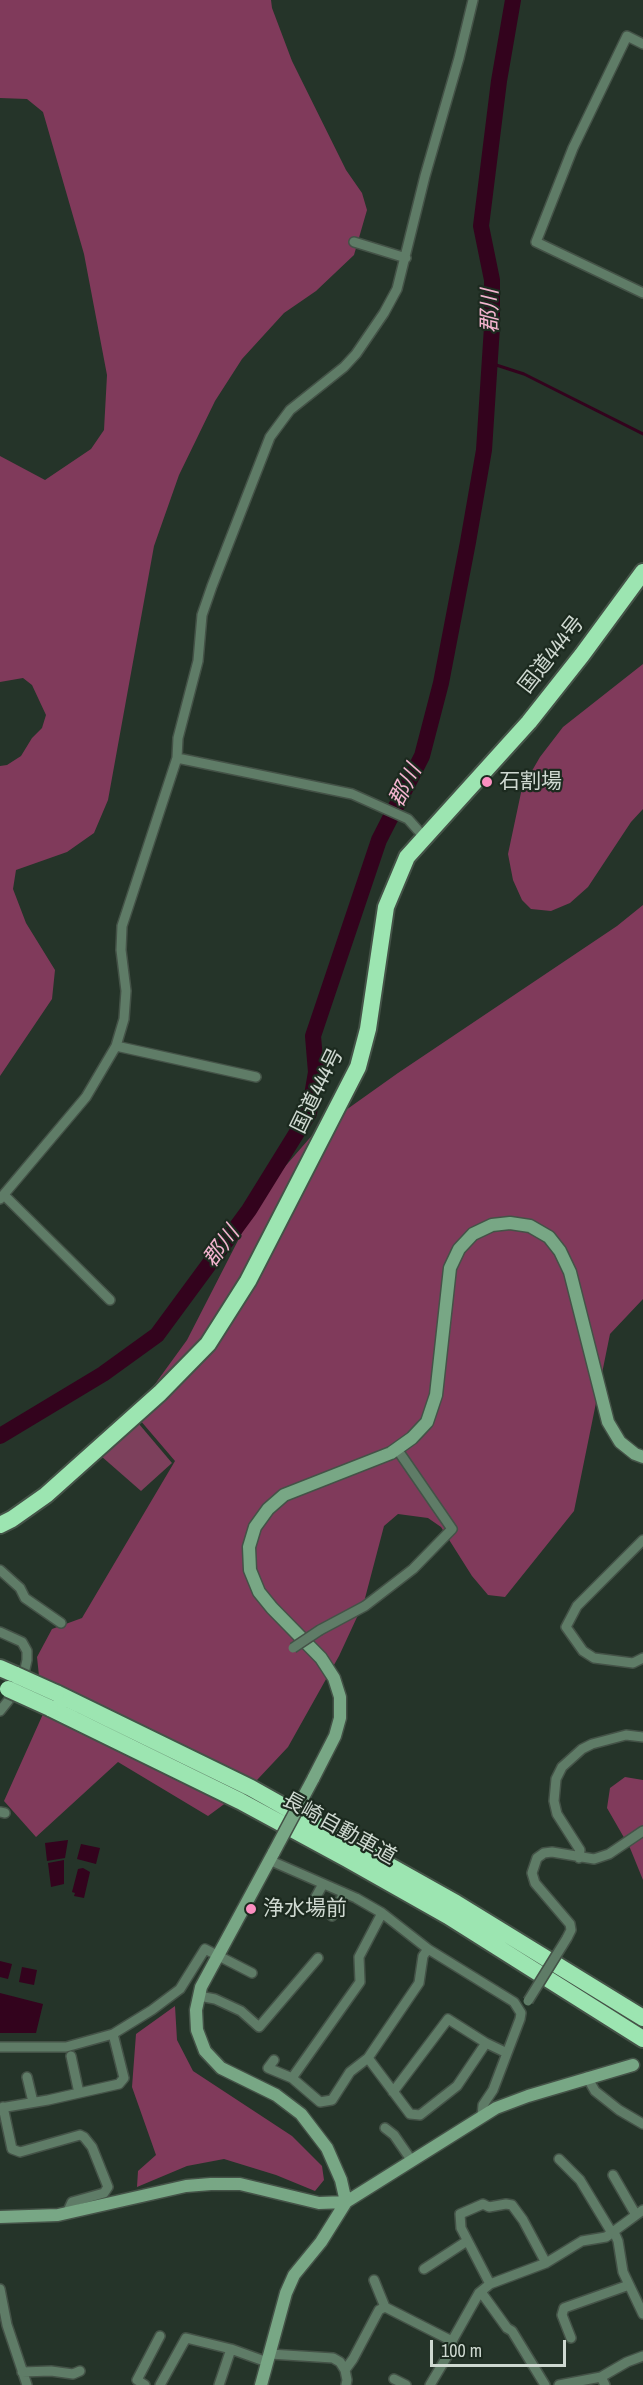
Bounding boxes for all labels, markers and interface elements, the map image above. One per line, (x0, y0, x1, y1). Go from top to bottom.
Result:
water label: 郡川 (478, 289, 504, 333)
street label: 国道444号 (514, 611, 590, 699)
water label: 郡川 (384, 760, 428, 812)
place label: 石割場 (499, 769, 562, 795)
marker: 石割場 (480, 775, 494, 789)
street label: 国道444号 (287, 1044, 349, 1138)
water label: 郡川 (198, 1221, 246, 1273)
street label: 長崎自動車道 (278, 1787, 400, 1871)
place label: 浄水場前 (263, 1896, 347, 1922)
marker: 浄水場前 (244, 1902, 258, 1916)
scale bar (433, 2328, 570, 2366)
text: 100 m (441, 2338, 482, 2363)

